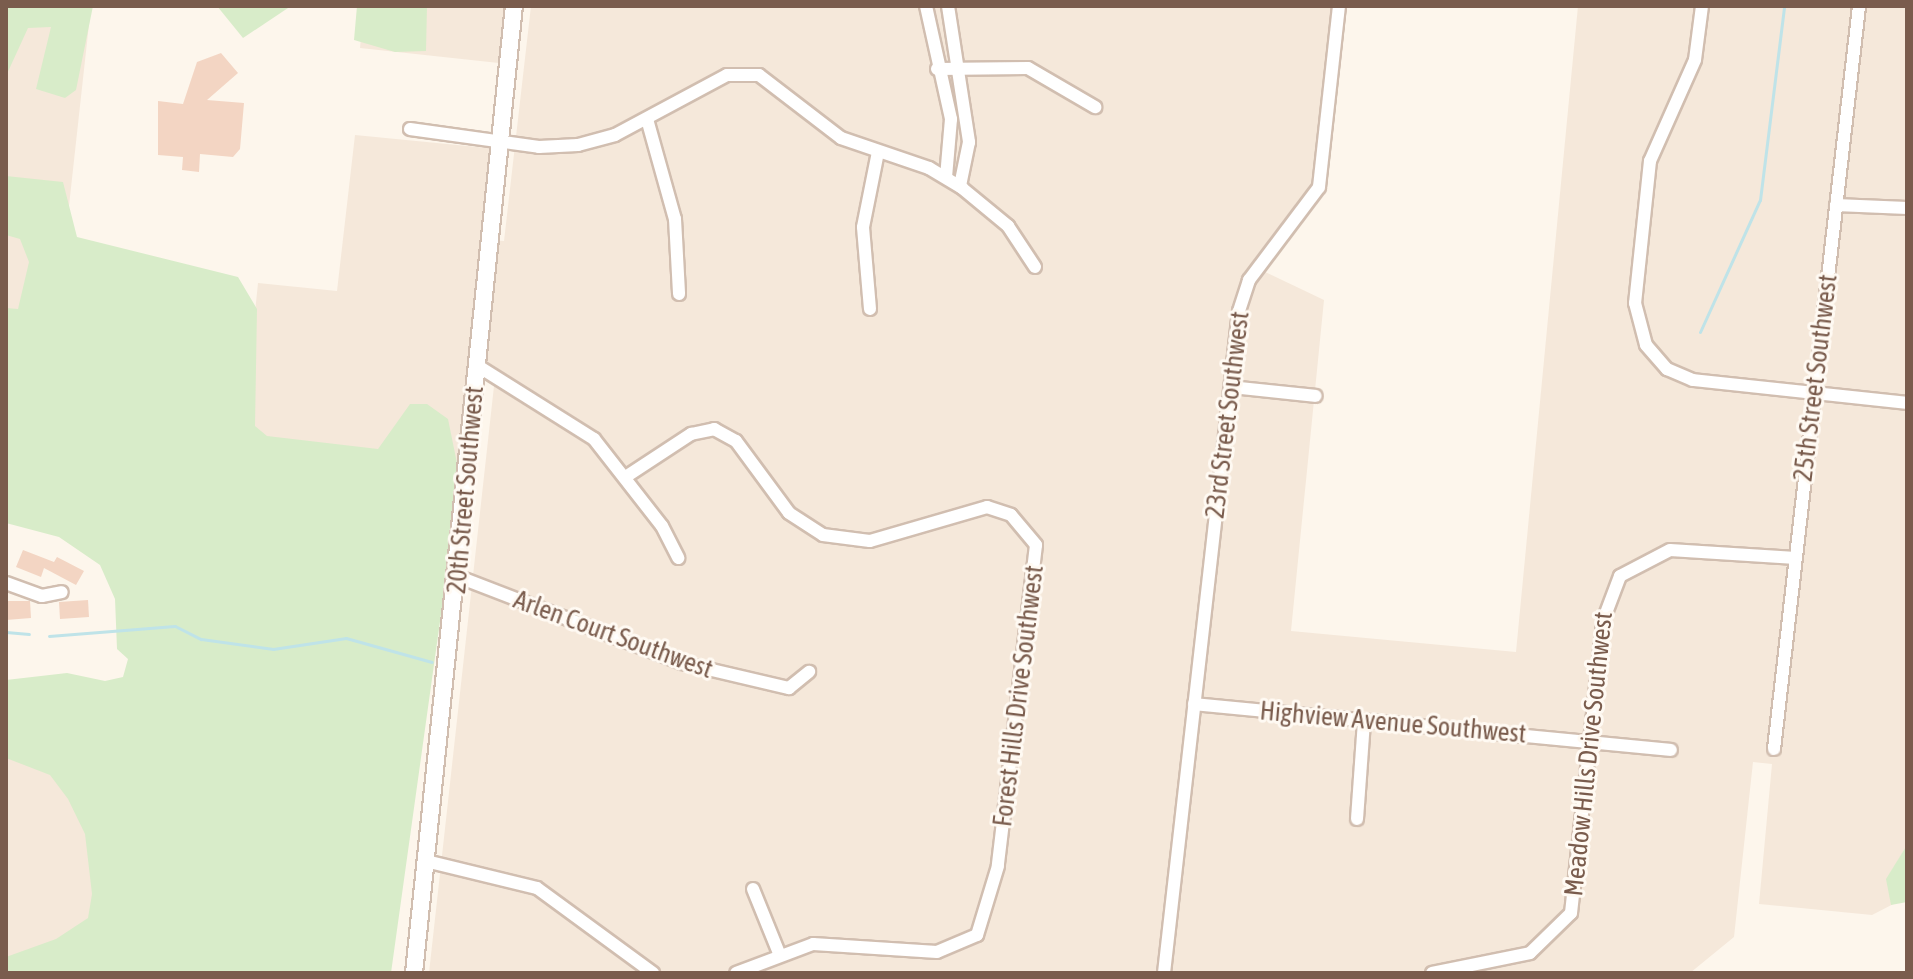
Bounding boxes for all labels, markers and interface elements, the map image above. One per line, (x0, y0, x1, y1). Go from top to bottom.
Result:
street label: 25th Street Southwest (1788, 273, 1844, 483)
street label: 23rd Street Southwest (1200, 310, 1256, 520)
street label: 20th Street Southwest (441, 385, 491, 595)
street label: Forest Hills Drive Southwest (987, 564, 1051, 828)
street label: Arlen Court Southwest (509, 585, 717, 685)
street label: Meadow Hills Drive Southwest (1559, 610, 1619, 898)
street label: Highview Avenue Southwest (1259, 696, 1527, 750)

